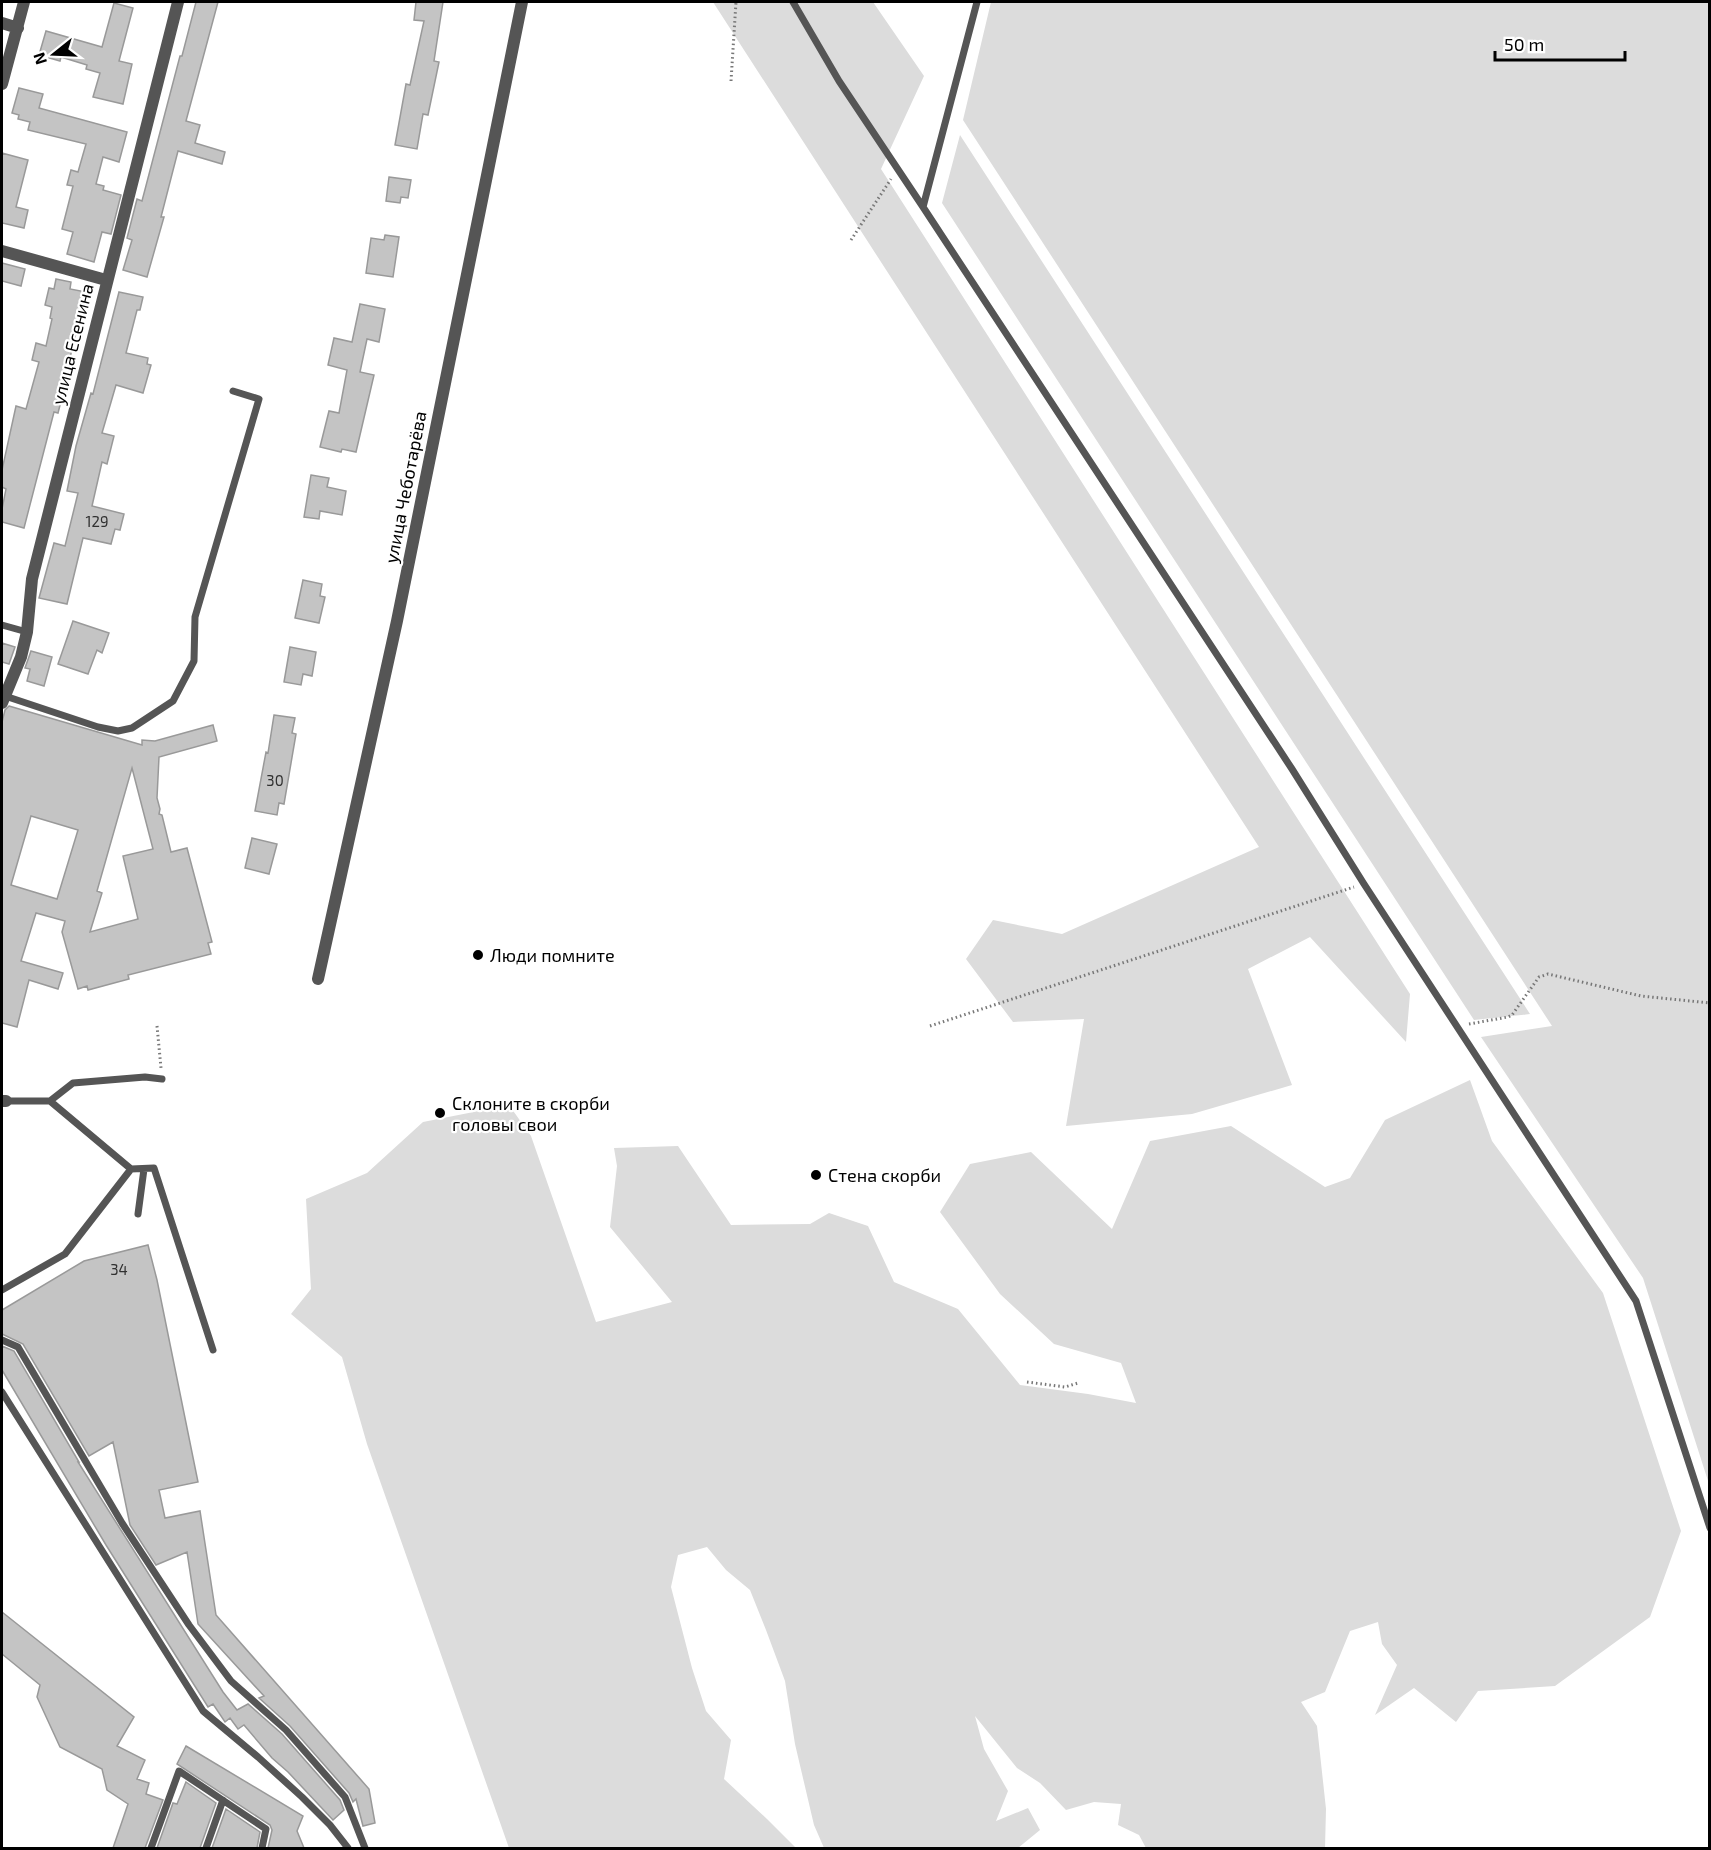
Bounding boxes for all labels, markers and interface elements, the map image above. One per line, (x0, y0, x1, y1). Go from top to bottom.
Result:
north arrow (24, 24, 84, 84)
scale bar (1495, 24, 1626, 62)
text: 50 m (1504, 33, 1544, 55)
text: N (28, 50, 50, 67)
street label: улица Есенина (46, 281, 98, 407)
street label: улица Чеботарёва (379, 409, 431, 565)
house number: 129 (86, 512, 108, 530)
house number: 30 (266, 771, 284, 789)
place label: Люди помните (490, 944, 615, 966)
marker: Люди помните (471, 948, 485, 962)
place label: Склоните в скорби головы свои (452, 1092, 610, 1135)
marker: Склоните в скорби головы свои (433, 1106, 447, 1120)
place label: Стена скорби (828, 1164, 941, 1186)
marker: Стена скорби (809, 1168, 823, 1182)
house number: 34 (110, 1260, 128, 1278)

